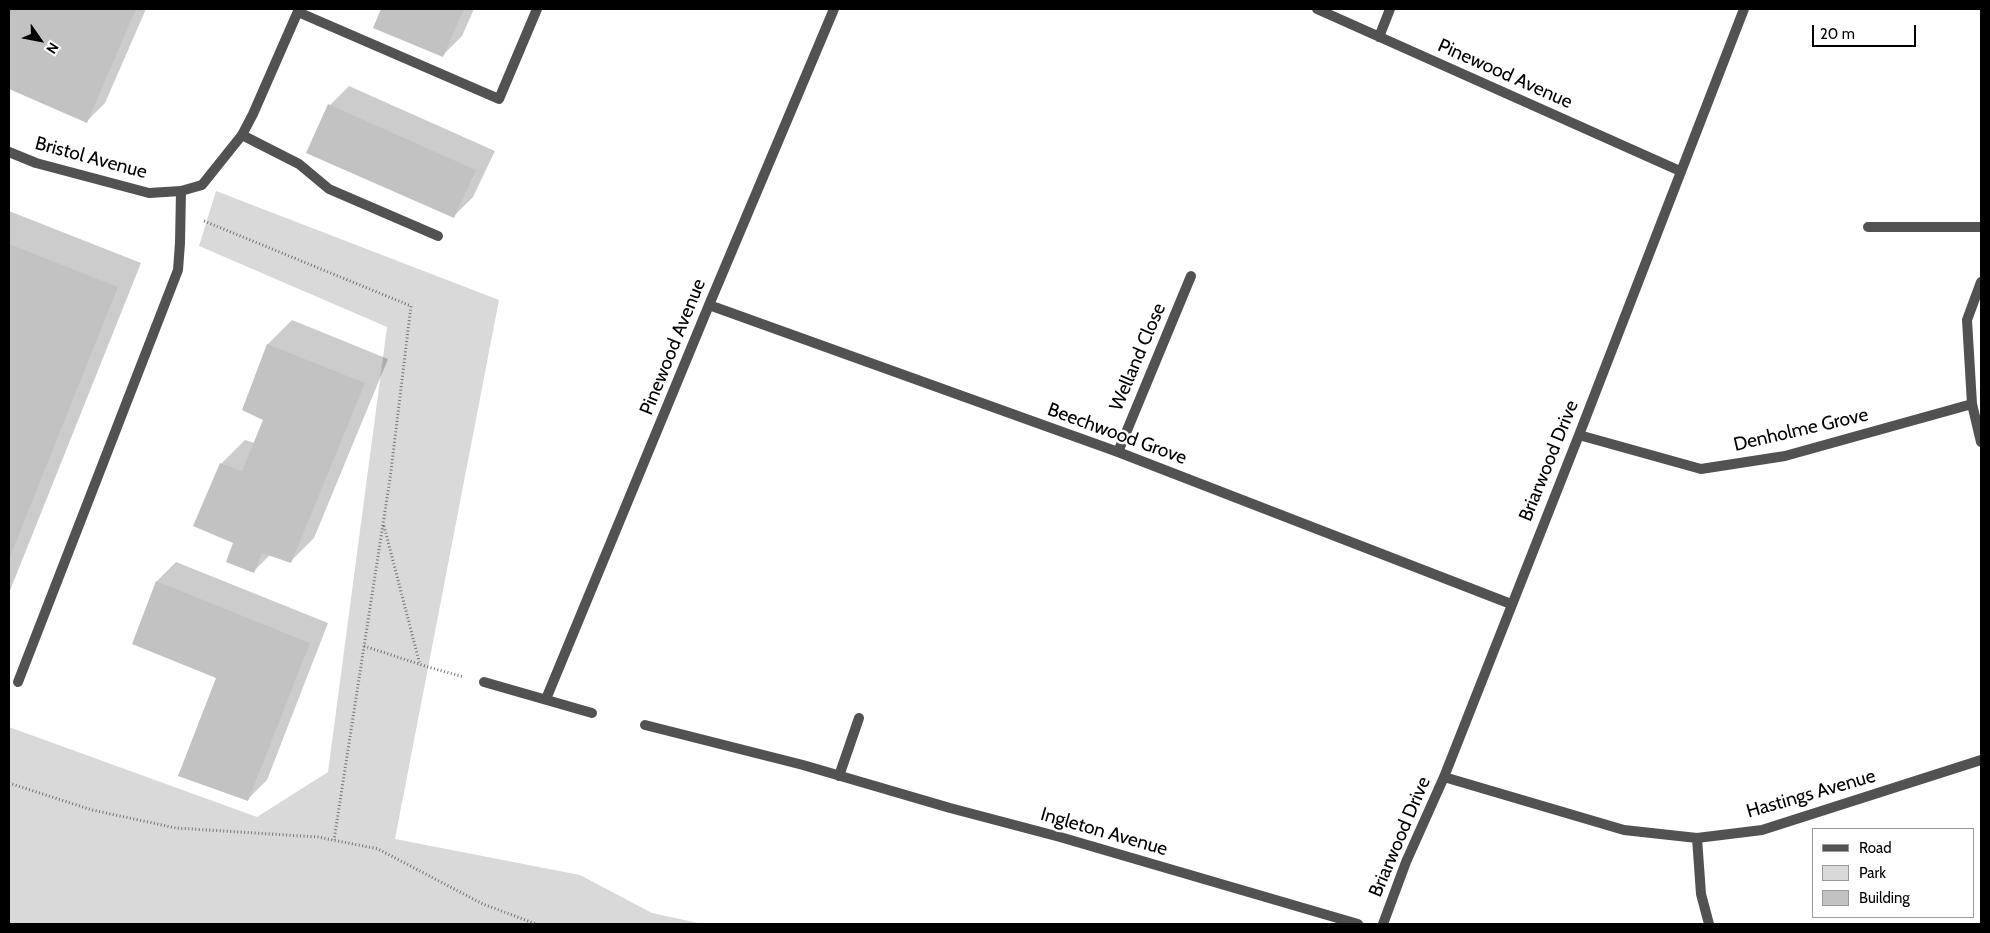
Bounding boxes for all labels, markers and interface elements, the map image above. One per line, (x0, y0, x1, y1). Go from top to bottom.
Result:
north arrow (15, 15, 65, 65)
scale bar (1815, 15, 1919, 47)
text: 20 m (1820, 25, 1855, 43)
street label: Pinewood Avenue (1434, 34, 1576, 114)
text: N (42, 39, 63, 57)
street label: Bristol Avenue (33, 132, 149, 184)
street label: Pinewood Avenue (635, 276, 711, 418)
street label: Welland Close (1105, 300, 1171, 414)
street label: Briarwood Drive (1514, 397, 1584, 525)
street label: Beechwood Grove (1044, 398, 1190, 470)
street label: Denholme Grove (1731, 403, 1871, 457)
street label: Hastings Avenue (1744, 765, 1878, 823)
street label: Briarwood Drive (1364, 773, 1436, 901)
street label: Ingleton Avenue (1038, 803, 1170, 861)
legend (1812, 828, 1975, 918)
text: Road (1859, 839, 1892, 857)
text: Park (1859, 864, 1886, 882)
text: Building (1859, 889, 1910, 907)

